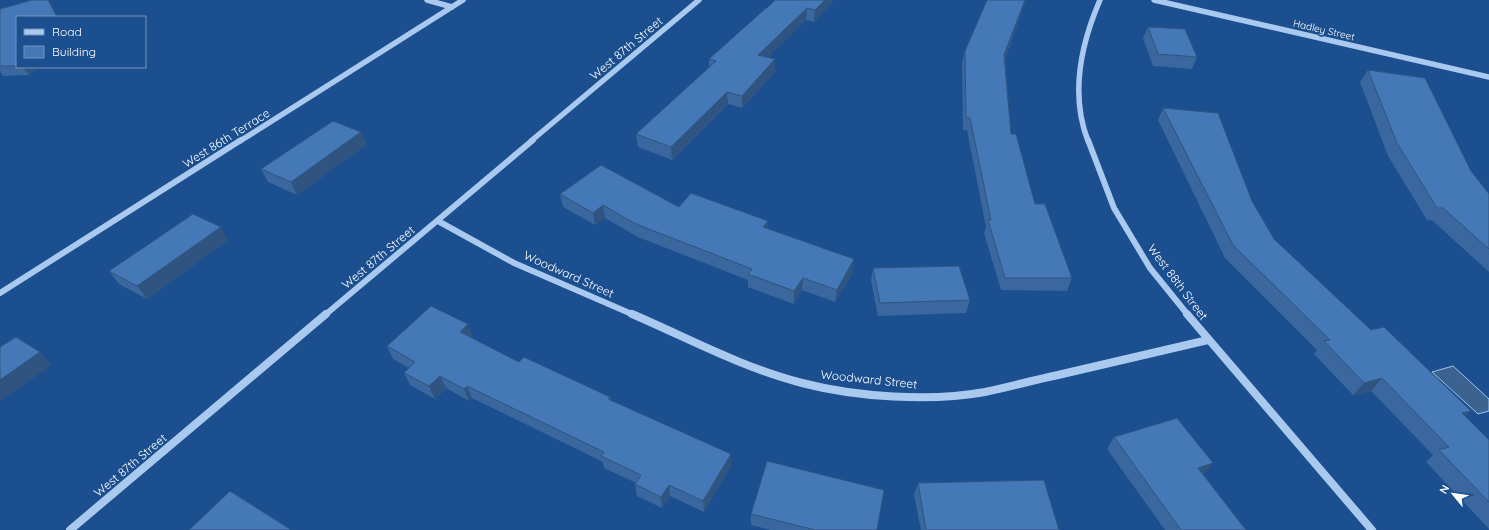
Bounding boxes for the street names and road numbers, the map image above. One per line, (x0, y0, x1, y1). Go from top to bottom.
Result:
street label: West 87th Street (587, 13, 665, 83)
street label: Hadley Street (1292, 17, 1357, 44)
street label: West 86th Terrace (180, 105, 273, 171)
street label: West 87th Street (339, 222, 417, 292)
street label: West 88th Street (1145, 241, 1211, 323)
street label: Woodward Street (522, 247, 616, 301)
street label: Woodward Street (820, 366, 918, 392)
street label: West 87th Street (91, 430, 169, 500)

